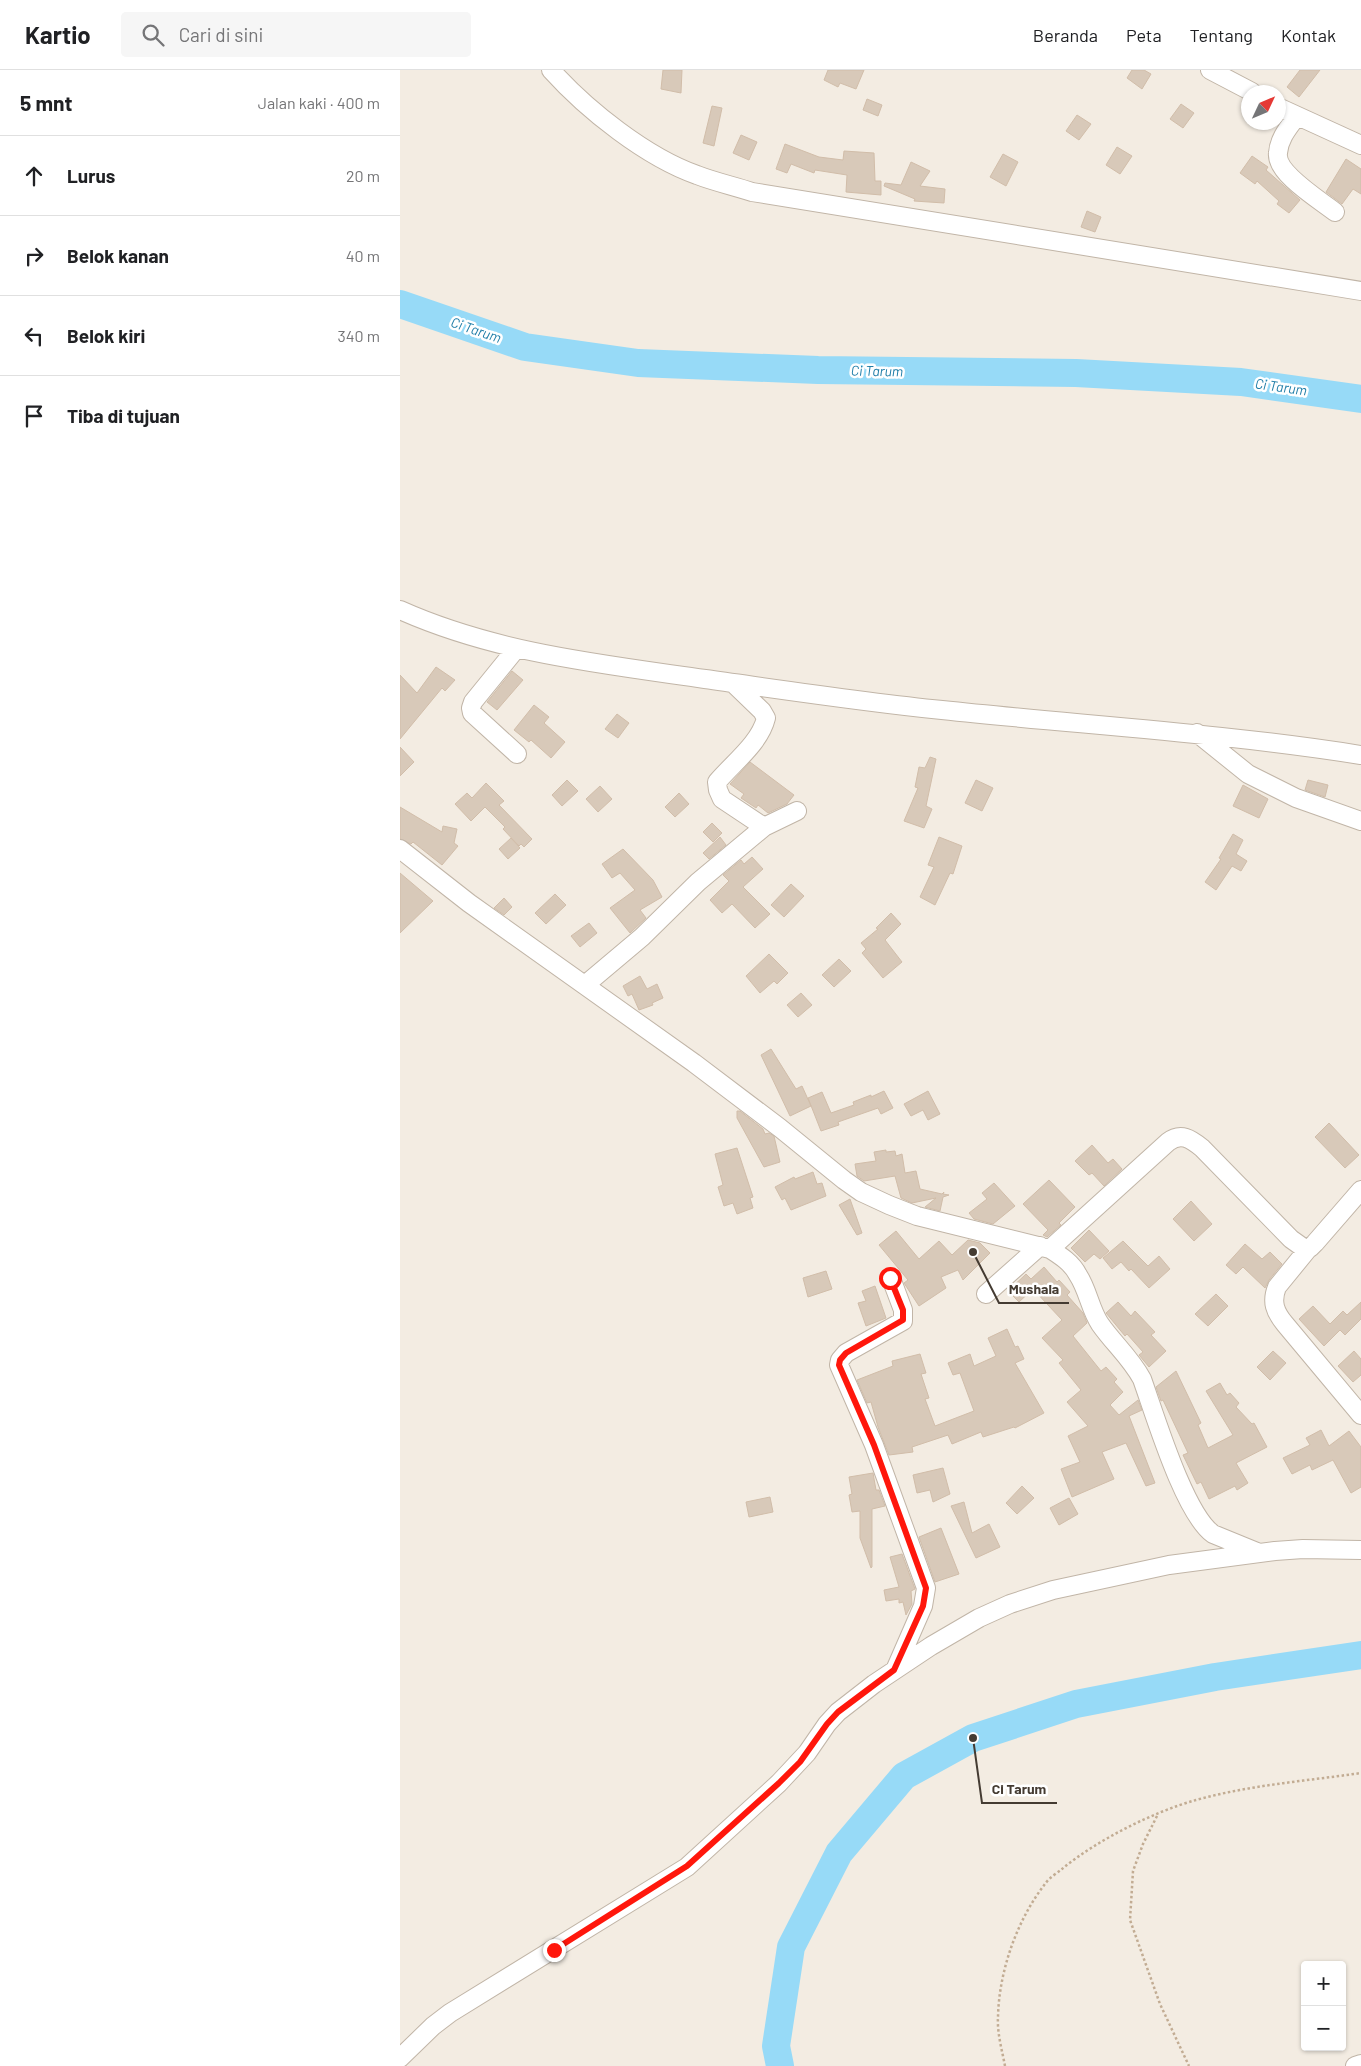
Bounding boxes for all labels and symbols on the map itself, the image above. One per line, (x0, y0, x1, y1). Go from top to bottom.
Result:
north arrow (1241, 85, 1286, 130)
water label: Ci Tarum (449, 313, 504, 346)
water label: Ci Tarum (851, 362, 903, 379)
water label: Ci Tarum (1254, 374, 1308, 399)
route start (879, 1267, 902, 1290)
callout: Mushala (999, 1274, 1069, 1303)
text: Mushala (1009, 1280, 1059, 1297)
callout: Ci Tarum (982, 1774, 1057, 1803)
text: Ci Tarum (992, 1780, 1047, 1797)
route end (543, 1939, 566, 1962)

